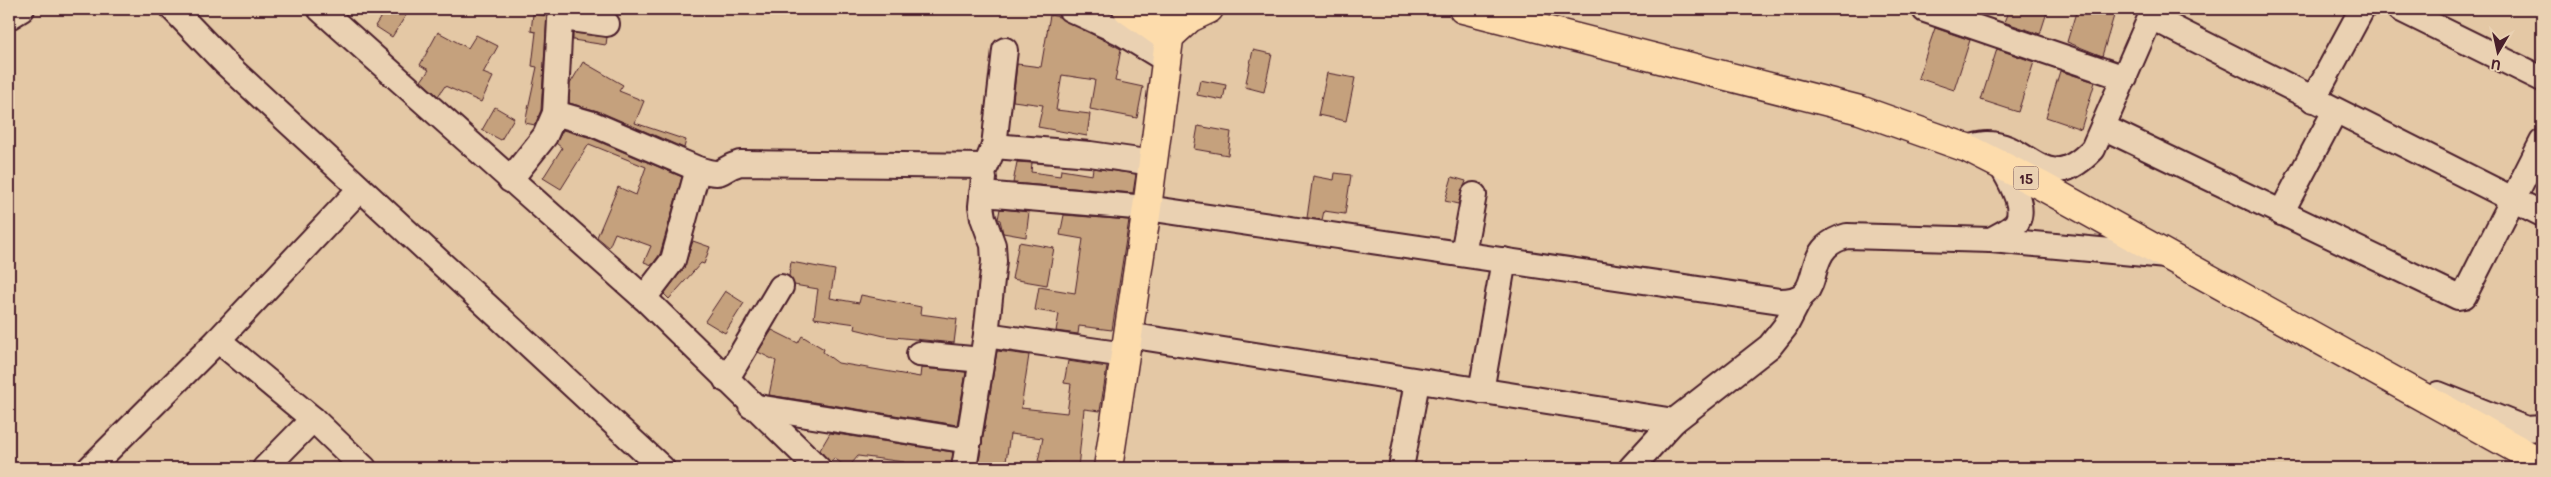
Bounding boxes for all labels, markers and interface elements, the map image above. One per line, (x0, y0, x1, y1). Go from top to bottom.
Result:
north arrow (2474, 28, 2524, 78)
text: U (2490, 55, 2502, 75)
road number: 15 (2014, 167, 2038, 190)

